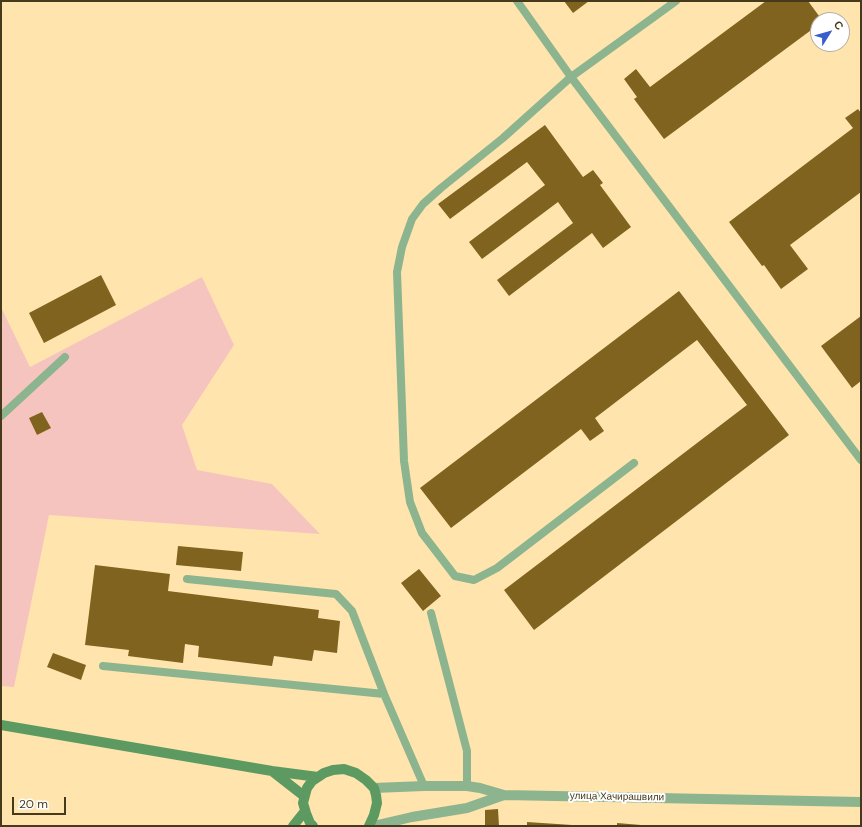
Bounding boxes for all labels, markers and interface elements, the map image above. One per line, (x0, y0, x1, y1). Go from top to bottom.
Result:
north arrow (810, 12, 850, 52)
text: С (831, 18, 847, 33)
scale bar (14, 789, 68, 815)
street label: улица Хачирашвили (570, 790, 664, 804)
text: 20 m (19, 796, 48, 812)

